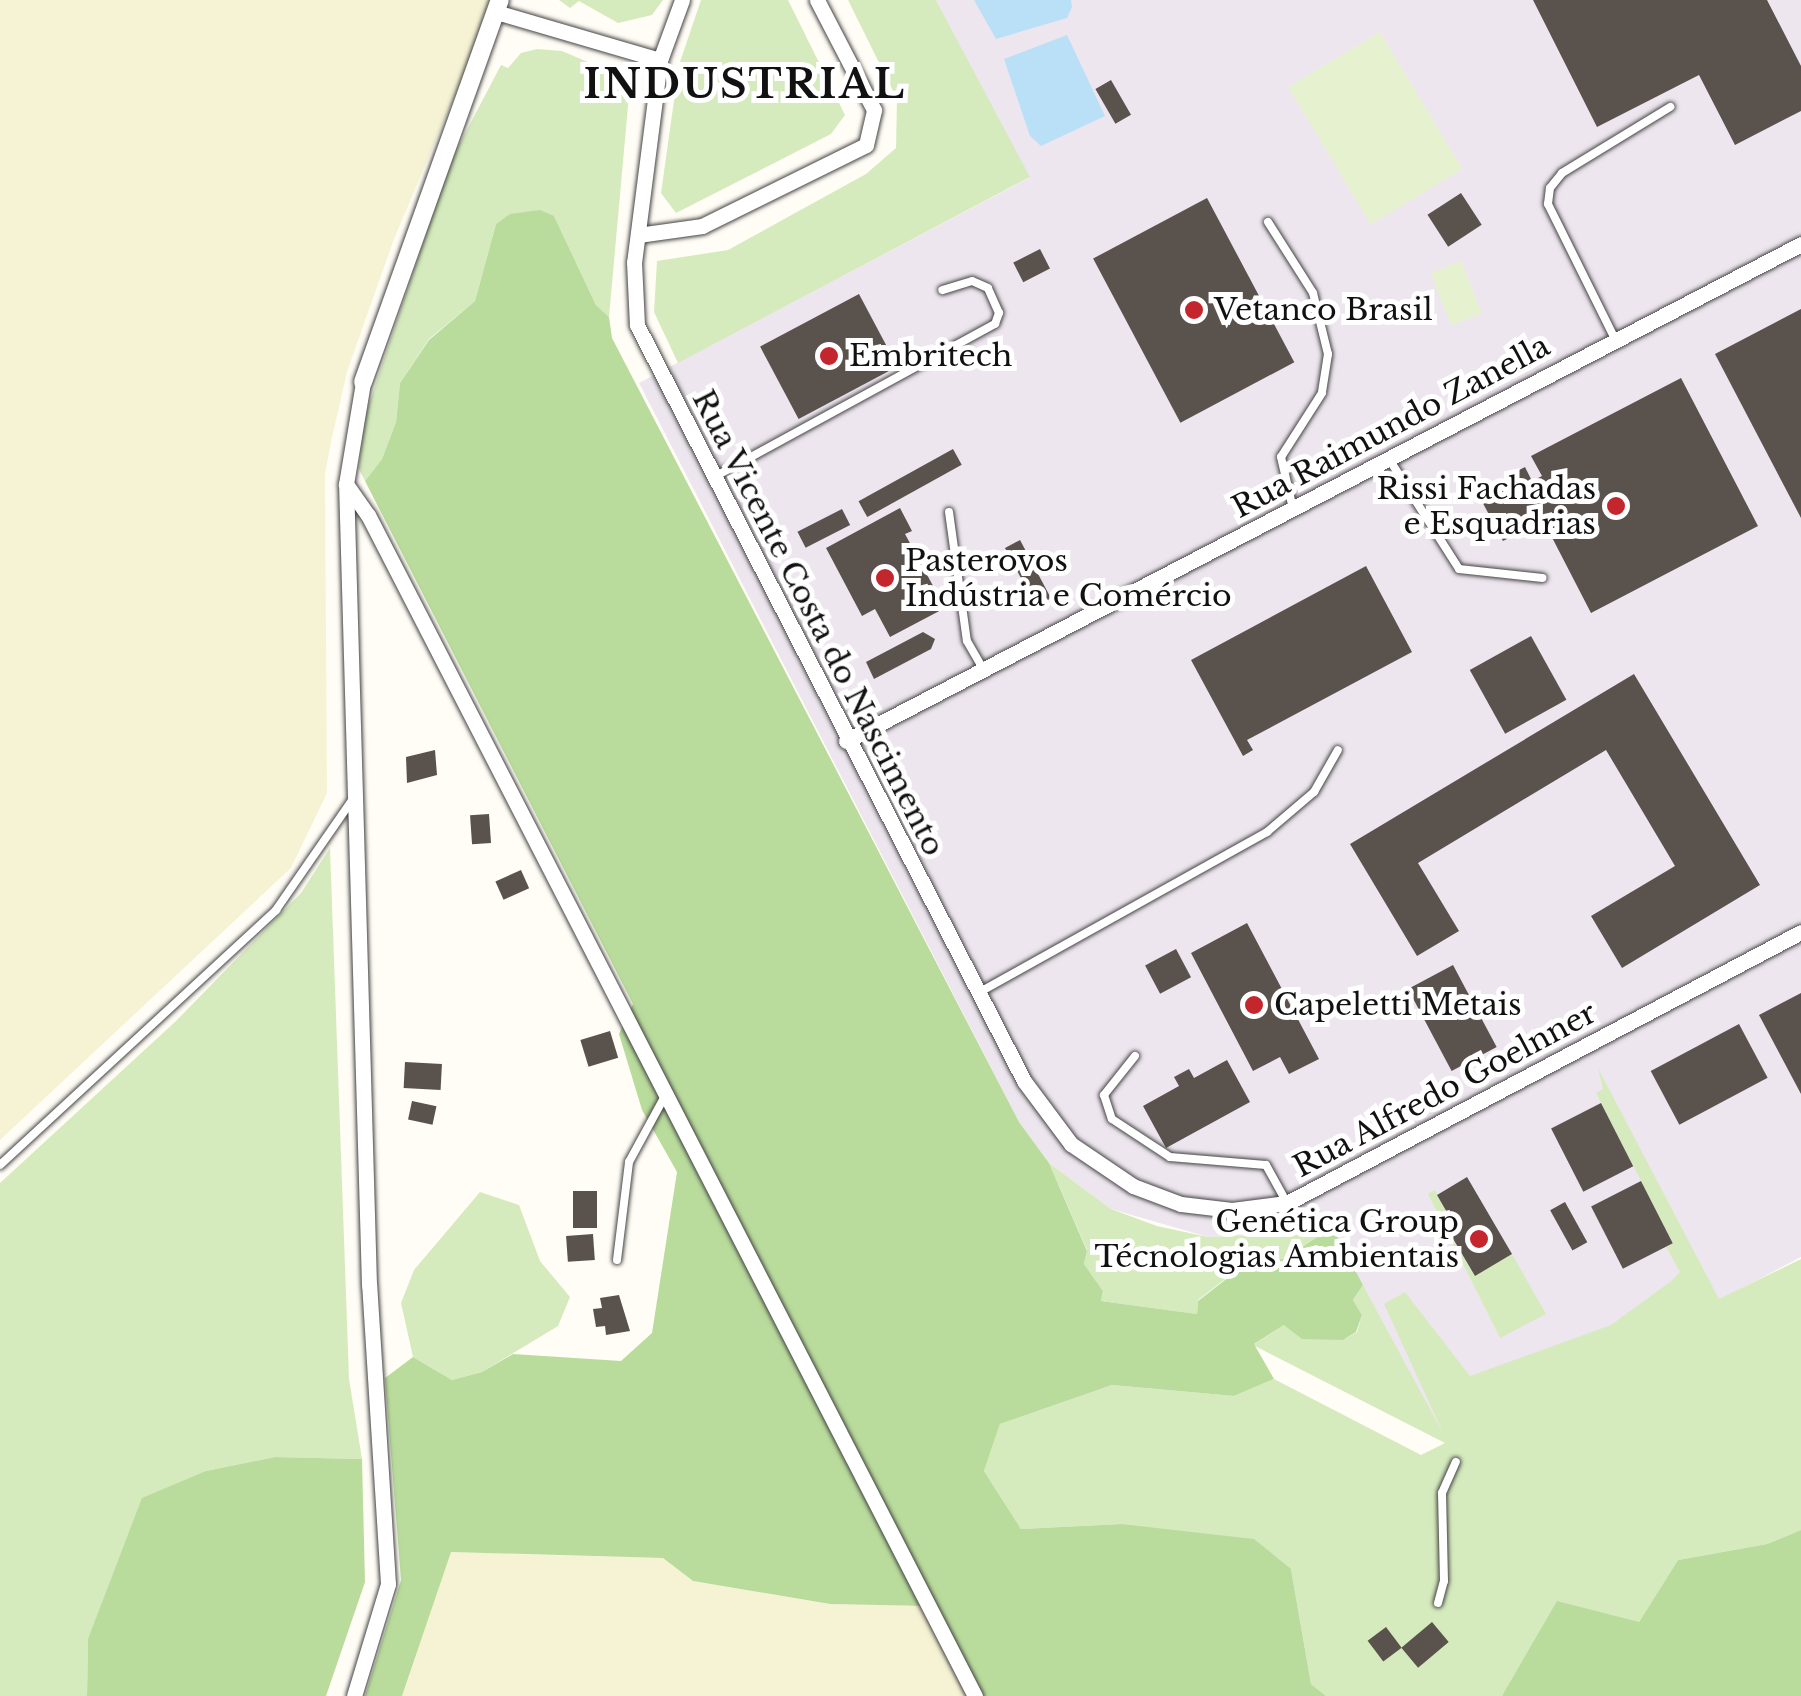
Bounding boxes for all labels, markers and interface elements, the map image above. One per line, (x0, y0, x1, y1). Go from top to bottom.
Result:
district label: INDUSTRIAL (584, 60, 906, 108)
place label: Vetanco Brasil (1214, 292, 1433, 328)
marker: Vetanco Brasil (1183, 299, 1205, 321)
street label: Rua Raimundo Zanella (1226, 328, 1556, 526)
place label: Embritech (849, 338, 1012, 374)
marker: Embritech (818, 345, 840, 367)
street label: Rua Vicente Costa do Nascimento (684, 383, 952, 863)
place label: Rissi Fachadas e Esquadrias (1377, 471, 1596, 542)
marker: Rissi Fachadas e Esquadrias (1605, 495, 1627, 517)
place label: Pasterovos Indústria e Comércio (905, 543, 1232, 614)
marker: Pasterovos Indústria e Comércio (874, 567, 896, 589)
place label: Capeletti Metais (1274, 987, 1522, 1023)
marker: Capeletti Metais (1243, 994, 1265, 1016)
street label: Rua Alfredo Goelnner (1287, 994, 1603, 1186)
place label: Genética Group Técnologias Ambientais (1093, 1204, 1459, 1274)
marker: Genética Group Técnologias Ambientais (1468, 1228, 1490, 1250)

